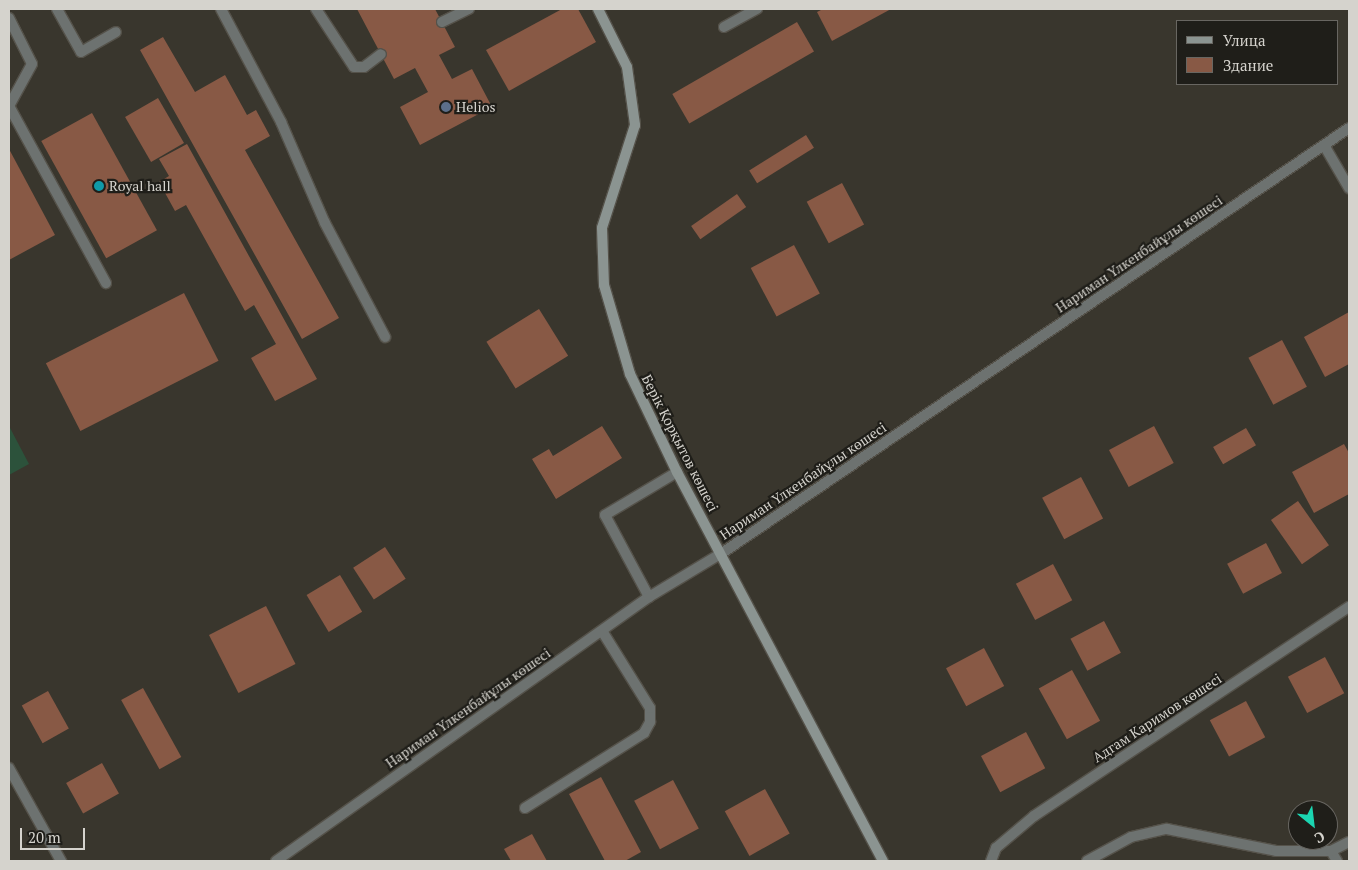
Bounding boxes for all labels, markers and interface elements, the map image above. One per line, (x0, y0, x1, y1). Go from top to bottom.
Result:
legend (1176, 20, 1338, 85)
text: Улица (1223, 30, 1266, 50)
text: Здание (1223, 55, 1273, 75)
place label: Helios (456, 99, 495, 115)
marker: Helios (440, 101, 452, 113)
place label: Royal hall (109, 178, 171, 194)
marker: Royal hall (93, 180, 105, 192)
street label: Нариман Үлкенбайұлы көшесі (1052, 192, 1226, 316)
street label: Берік Қорқытов көшесі (638, 372, 722, 514)
street label: Нариман Үлкенбайұлы көшесі (716, 419, 890, 543)
street label: Нариман Үлкенбайұлы көшесі (382, 644, 554, 772)
street label: Адгам Каримов көшесі (1089, 670, 1225, 766)
north arrow (1288, 800, 1338, 850)
scale bar (22, 818, 88, 850)
text: 20 m (28, 827, 61, 847)
text: С (1311, 827, 1329, 848)

